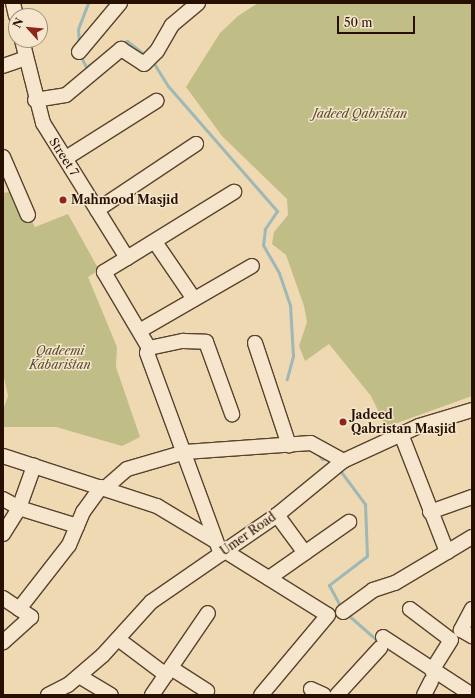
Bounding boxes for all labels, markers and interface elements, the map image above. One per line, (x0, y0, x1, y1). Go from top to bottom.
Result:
north arrow (8, 8, 48, 48)
scale bar (339, 8, 417, 34)
text: 50 m (344, 15, 373, 30)
text: N (10, 16, 27, 30)
park label: Jadeed Qabristan (313, 107, 407, 121)
street label: Street 7 (46, 135, 82, 179)
place label: Mahmood Masjid (71, 193, 178, 207)
marker: Mahmood Masjid (58, 195, 68, 205)
park label: Qadeemi Kabaristan (29, 344, 91, 372)
place label: Jadeed Qabristan Masjid (351, 408, 456, 436)
marker: Jadeed Qabristan Masjid (338, 417, 348, 427)
street label: Umer Road (217, 510, 279, 558)

